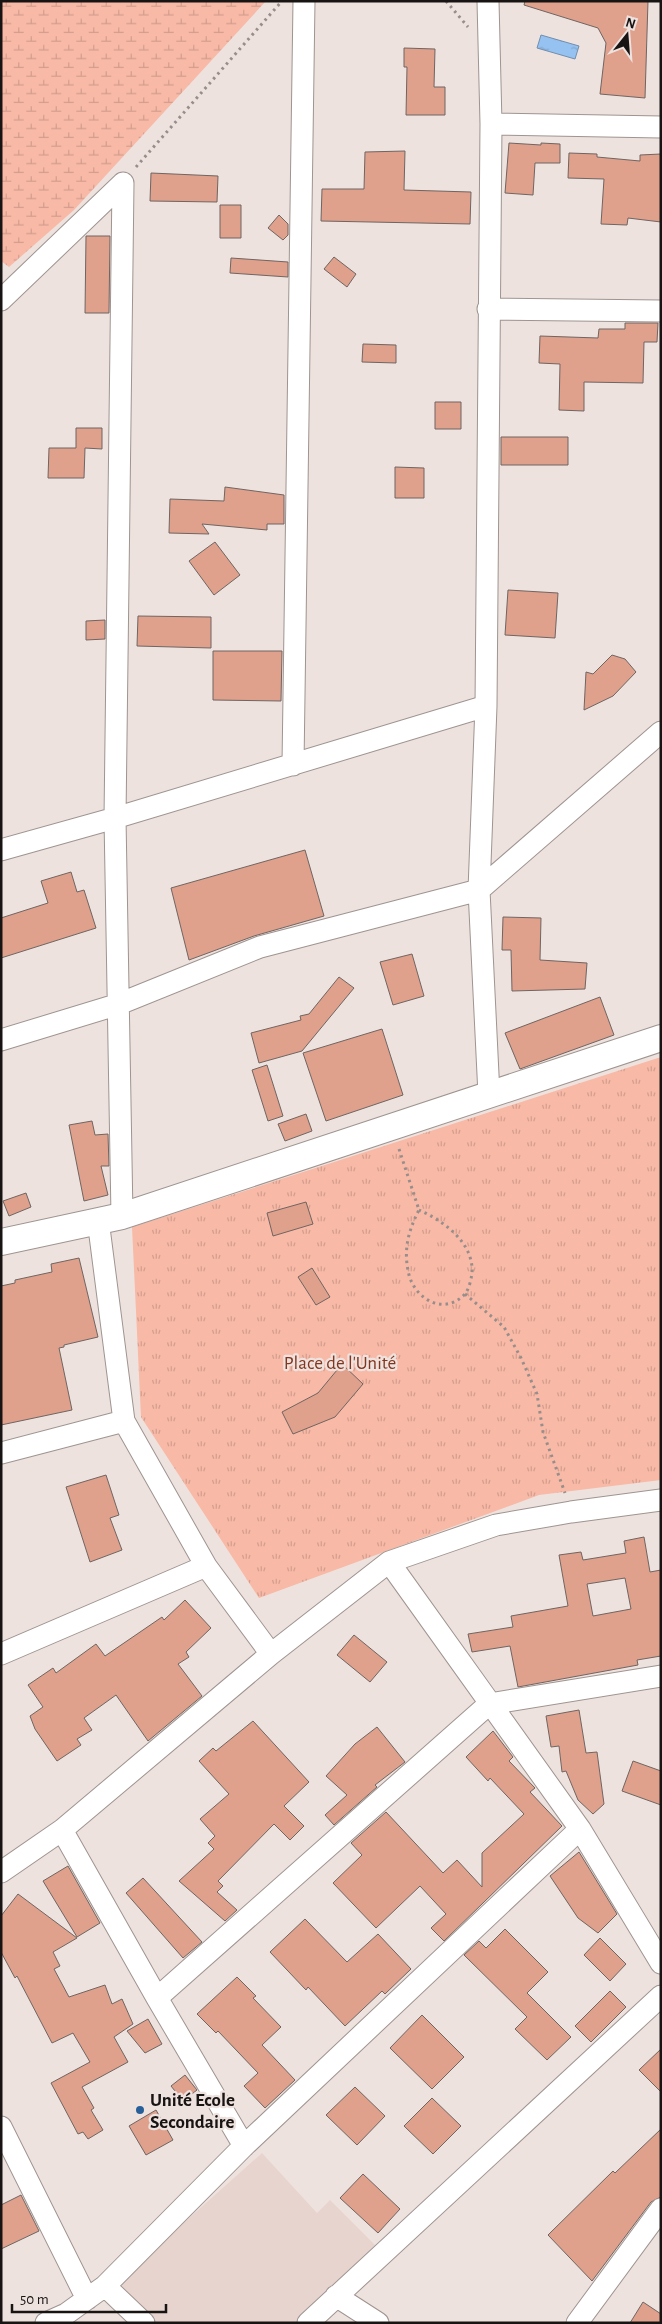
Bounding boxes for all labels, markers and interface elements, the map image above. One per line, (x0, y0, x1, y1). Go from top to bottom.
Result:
north arrow (602, 10, 652, 60)
text: N (624, 15, 637, 32)
park label: Place de l'Unité (284, 1354, 396, 1373)
place label: Unité Ecole Secondaire (150, 2091, 235, 2132)
marker: Unité Ecole Secondaire (134, 2104, 146, 2116)
scale bar (12, 2282, 166, 2314)
text: 50 m (20, 2292, 49, 2307)

